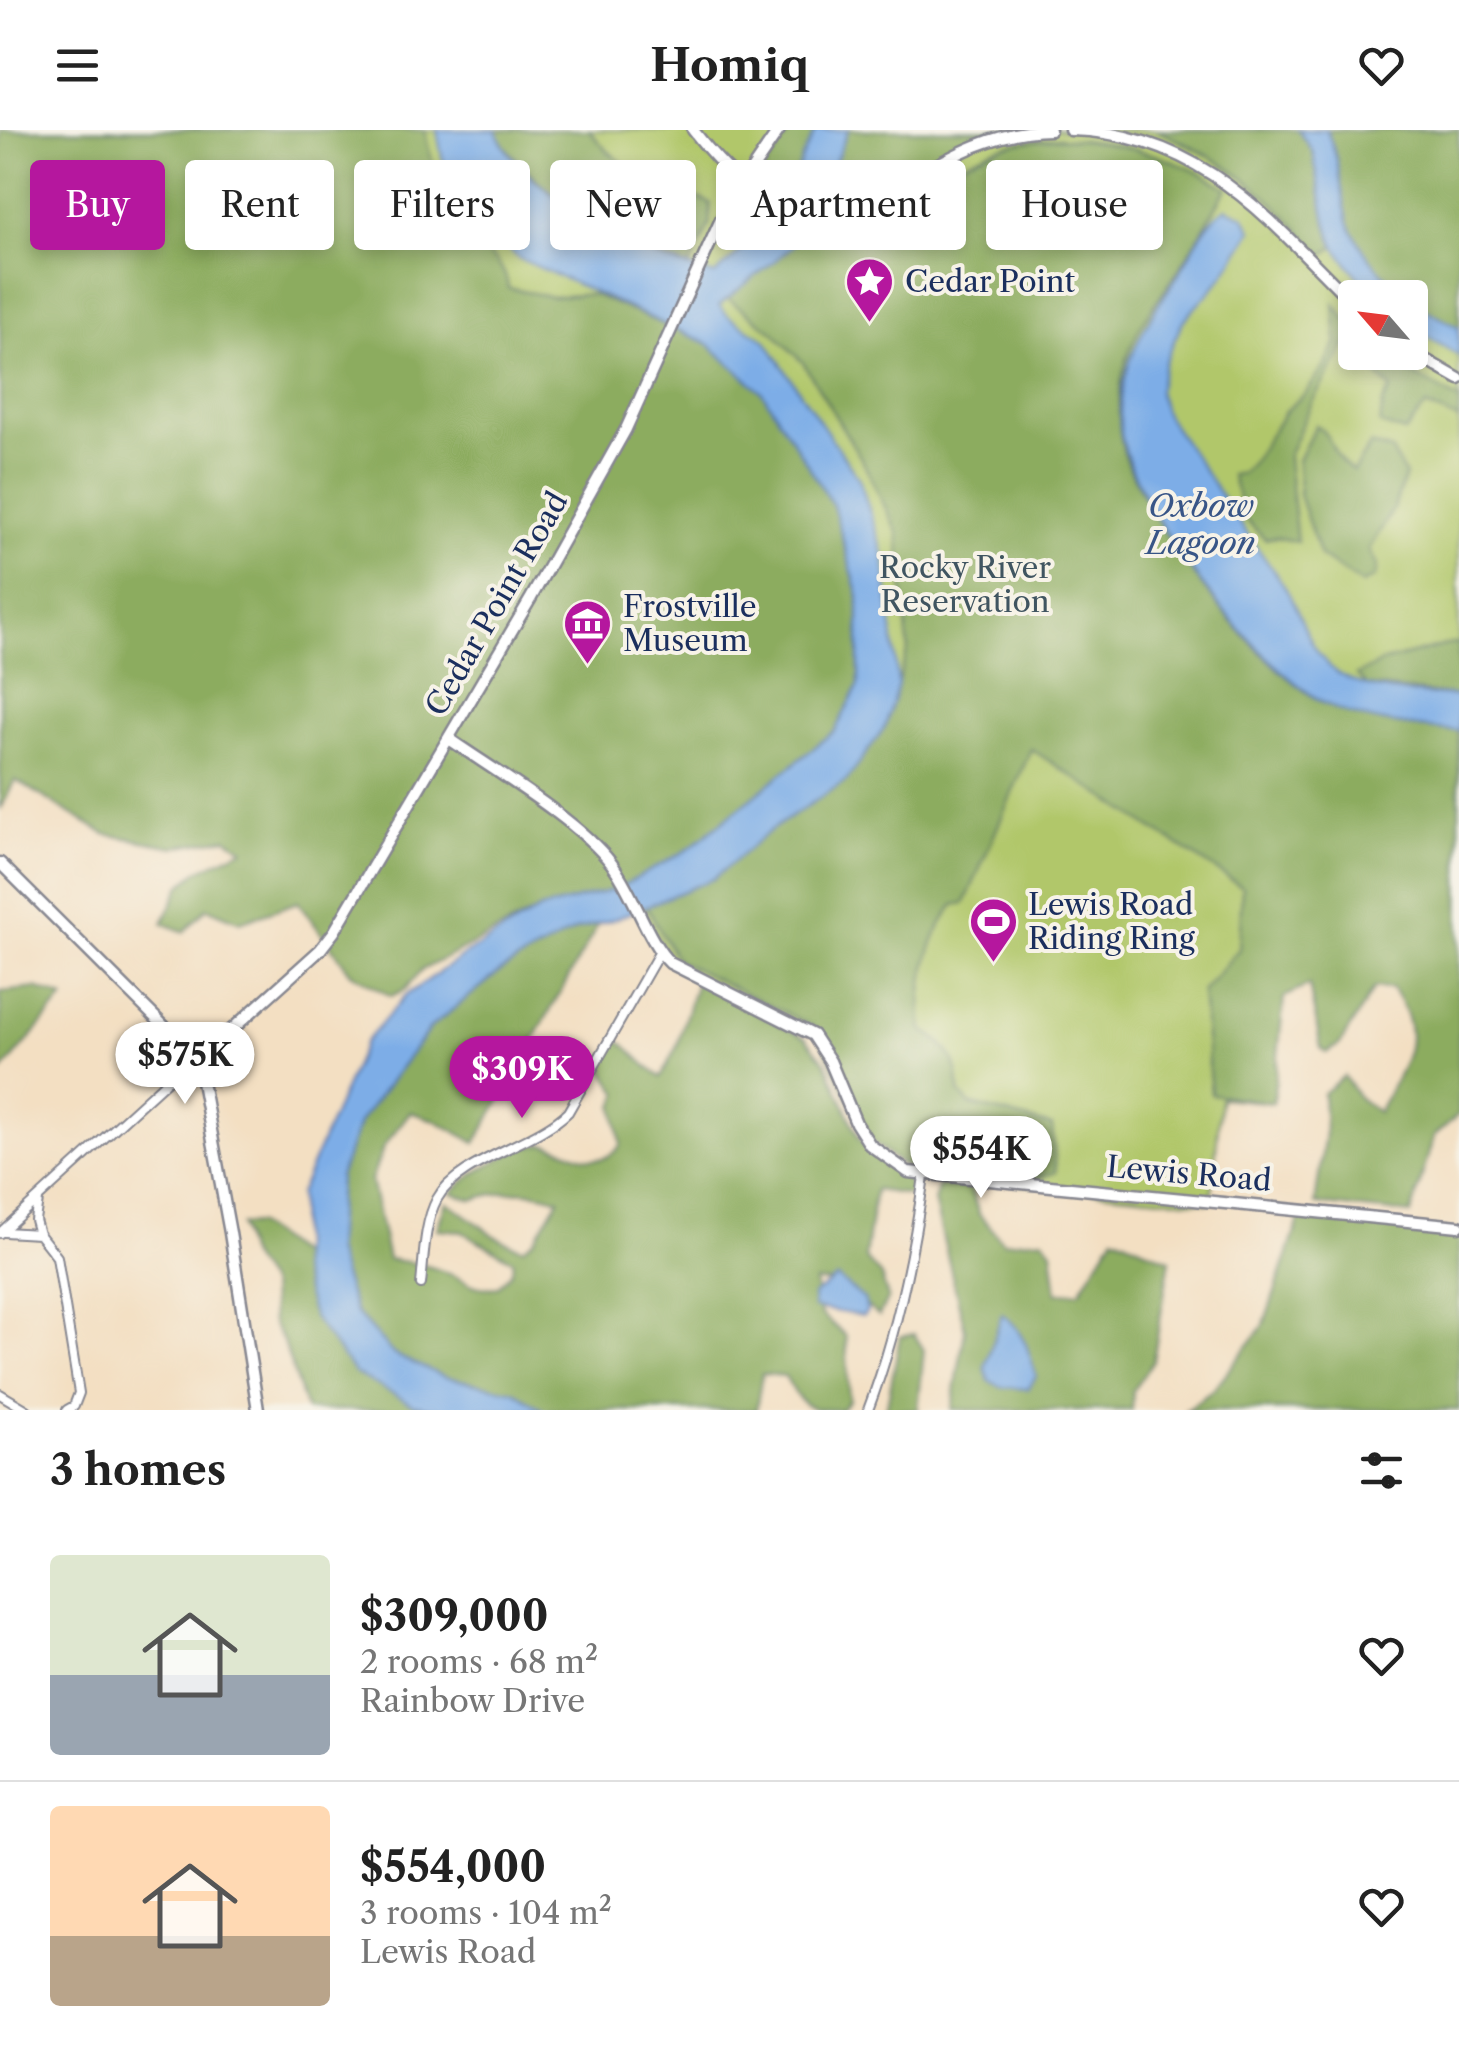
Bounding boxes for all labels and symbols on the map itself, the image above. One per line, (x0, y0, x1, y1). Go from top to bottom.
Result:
place icon: Cedar Point (844, 256, 896, 324)
place label: Cedar Point (905, 263, 1075, 300)
north arrow (1338, 280, 1428, 370)
street label: Cedar Point Road (417, 485, 576, 722)
water label: Oxbow Lagoon (1143, 486, 1256, 562)
park label: Rocky River Reservation (879, 549, 1051, 620)
place label: Frostville Museum (623, 588, 757, 659)
museum icon: Frostville Museum (562, 598, 614, 666)
place label: Lewis Road Riding Ring (1028, 886, 1195, 957)
sports icon: Lewis Road Riding Ring (967, 896, 1019, 964)
pin: $575K (115, 1022, 255, 1107)
pin: $309K (452, 1036, 592, 1121)
pin: $554K (911, 1116, 1051, 1201)
street label: Lewis Road (1105, 1148, 1273, 1199)

